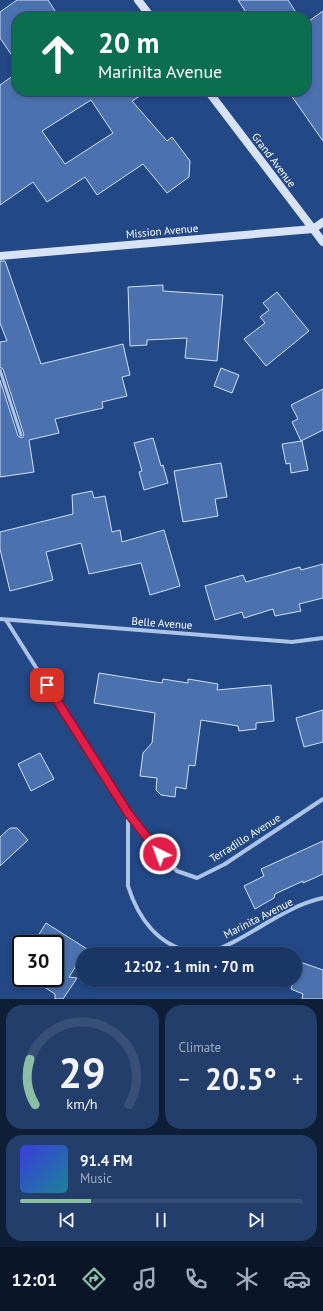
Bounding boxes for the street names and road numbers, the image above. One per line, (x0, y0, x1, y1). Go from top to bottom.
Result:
street label: Grand Avenue (249, 130, 299, 190)
street label: Mission Avenue (125, 221, 199, 241)
street label: Belle Avenue (131, 614, 193, 632)
street label: Terradillo Avenue (207, 810, 284, 865)
street label: Marinita Avenue (221, 894, 295, 941)

